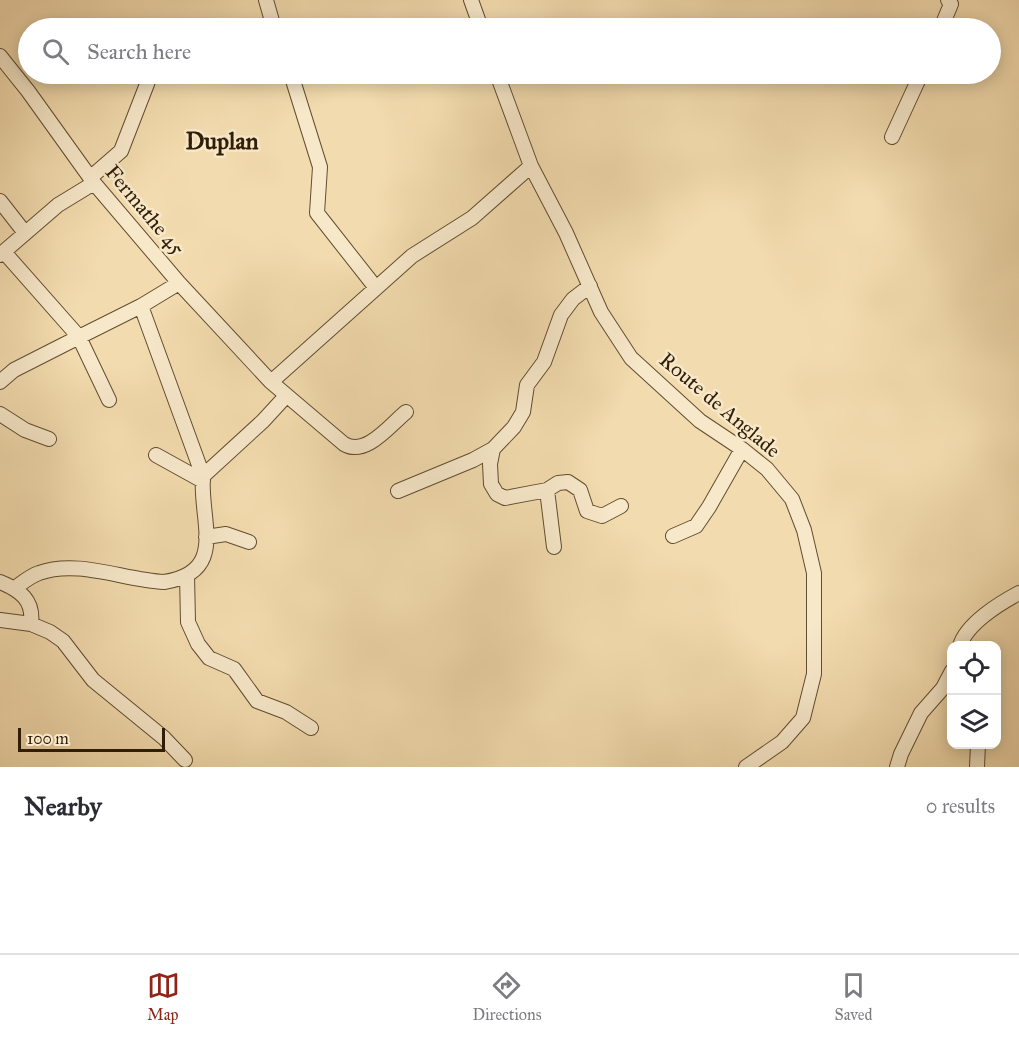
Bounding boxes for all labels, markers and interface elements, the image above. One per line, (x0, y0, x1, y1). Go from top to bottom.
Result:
search box (18, 18, 1001, 84)
icon: search (39, 35, 72, 68)
text: Search here (87, 38, 191, 65)
district label: Duplan (185, 126, 259, 156)
street label: Fermathe 45 (100, 159, 191, 261)
street label: Route de Anglade (654, 347, 786, 463)
map controls (947, 641, 1001, 749)
button: locate (947, 641, 1001, 695)
button: layers (947, 695, 1001, 749)
scale bar (18, 725, 165, 752)
text: 100 m (27, 729, 69, 748)
text: Nearby (24, 790, 102, 822)
text: 0 results (926, 794, 995, 818)
tab: Map (147, 969, 180, 1024)
tab: Directions (473, 969, 541, 1024)
tab: Saved (834, 969, 872, 1024)

